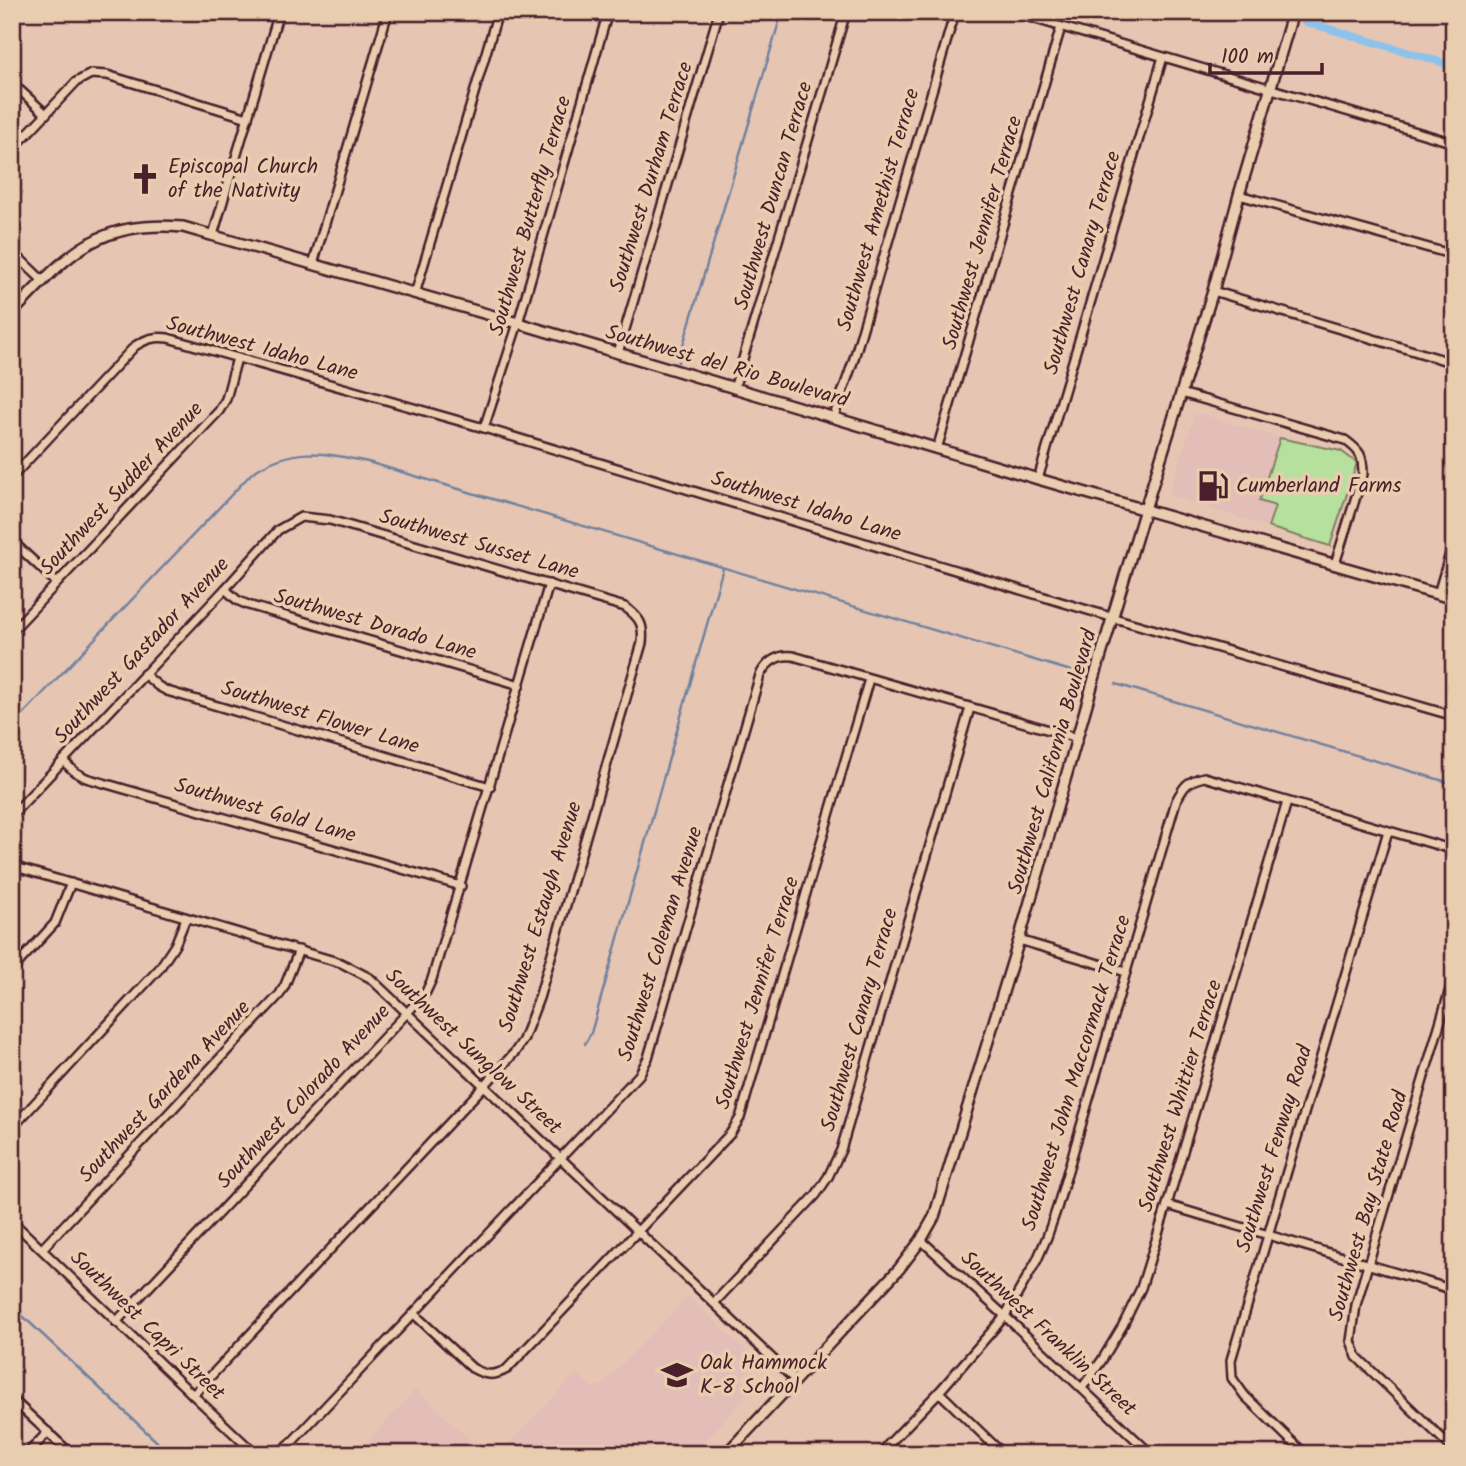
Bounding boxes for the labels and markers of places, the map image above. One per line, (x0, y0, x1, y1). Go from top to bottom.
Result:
place label: Episcopal Church of the Nativity (168, 151, 318, 208)
church icon: Episcopal Church of the Nativity (128, 162, 162, 196)
fuel station icon: Cumberland Farms (1196, 469, 1230, 503)
place label: Cumberland Farms (1236, 470, 1401, 503)
place label: Oak Hammock K-8 School (700, 1347, 827, 1404)
school or university icon: Oak Hammock K-8 School (660, 1358, 694, 1392)

